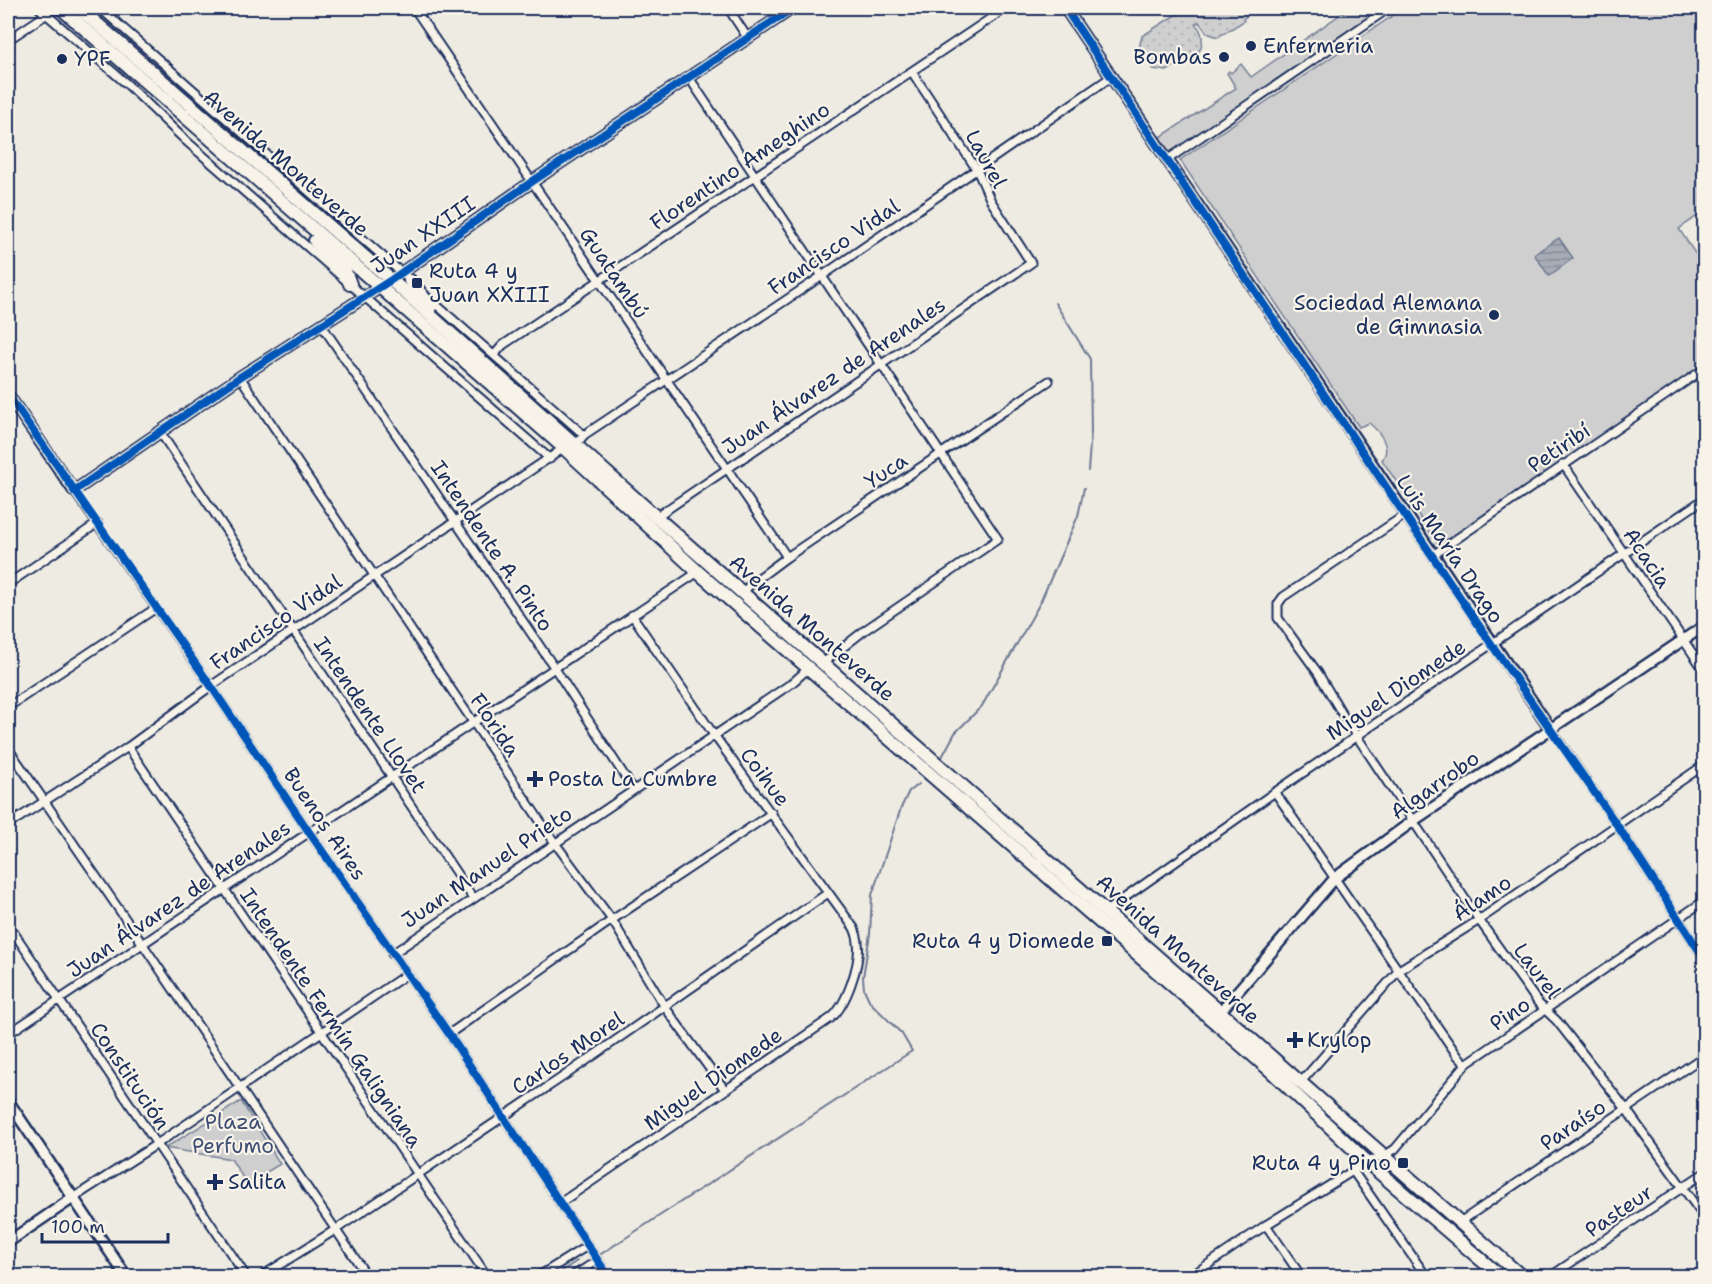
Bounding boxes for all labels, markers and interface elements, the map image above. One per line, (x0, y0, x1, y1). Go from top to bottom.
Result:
place label: Enfermeria (1263, 32, 1373, 60)
marker: Enfermeria (1244, 39, 1258, 53)
place label: Bombas (1133, 43, 1212, 71)
place label: YPF (74, 45, 111, 73)
marker: Bombas (1217, 50, 1231, 64)
marker: YPF (55, 52, 69, 66)
street label: Avenida Monteverde (197, 83, 375, 243)
street label: Florentino Ameghino (645, 95, 835, 237)
street label: Laurel (959, 125, 1014, 194)
street label: Juan XXIII (365, 190, 481, 280)
street label: Francisco Vidal (763, 192, 906, 301)
street label: Guatambú (573, 222, 655, 324)
place label: Ruta 4 y Juan XXIII (429, 257, 550, 309)
marker: Ruta 4 y Juan XXIII (410, 276, 424, 290)
place label: Sociedad Alemana de Gimnasia (1294, 289, 1482, 341)
street label: Juan Álvarez de Arenales (716, 290, 951, 461)
marker: Sociedad Alemana de Gimnasia (1487, 308, 1501, 322)
street label: Petiribí (1522, 417, 1596, 479)
street label: Yuca (859, 446, 913, 496)
street label: Intendente A. Pinto (424, 455, 560, 637)
street label: Luis María Drago (1390, 469, 1510, 629)
street label: Acacia (1617, 522, 1677, 594)
street label: Avenida Monteverde (723, 548, 901, 708)
street label: Francisco Vidal (205, 567, 348, 676)
street label: Intendente Llovet (307, 631, 433, 799)
street label: Miguel Diomede (1321, 633, 1471, 747)
street label: Florida (463, 688, 527, 762)
street label: Coihue (734, 742, 796, 812)
street label: Algarrobo (1385, 744, 1485, 826)
street label: Buenos Aires (277, 762, 373, 886)
place label: Posta La Cumbre (548, 765, 718, 793)
marker: Posta La Cumbre (526, 770, 544, 788)
street label: Juan Manuel Prieto (396, 799, 578, 935)
street label: Juan Álvarez de Arenales (61, 813, 296, 984)
street label: Álamo (1447, 867, 1517, 928)
street label: Avenida Monteverde (1090, 868, 1266, 1030)
street label: Intendente Fermín Galigniana (233, 883, 429, 1153)
place label: Ruta 4 y Diomede (912, 927, 1095, 955)
marker: Ruta 4 y Diomede (1100, 934, 1114, 948)
street label: Laurel (1507, 937, 1567, 1005)
street label: Pino (1484, 990, 1536, 1038)
street label: Carlos Morel (506, 1005, 630, 1101)
street label: Constitución (84, 1017, 176, 1135)
street label: Miguel Diomede (638, 1021, 788, 1137)
place label: Krylop (1307, 1026, 1372, 1054)
marker: Krylop (1288, 1033, 1302, 1047)
street label: Paraíso (1535, 1093, 1611, 1157)
park label: Plaza Perfumo (192, 1108, 274, 1160)
place label: Ruta 4 y Pino (1252, 1149, 1391, 1177)
marker: Ruta 4 y Pino (1396, 1156, 1410, 1170)
place label: Salita (228, 1168, 286, 1196)
marker: Salita (206, 1173, 224, 1191)
street label: Pasteur (1580, 1178, 1658, 1244)
scale bar (42, 1206, 168, 1244)
text: 100 m (51, 1215, 105, 1239)

